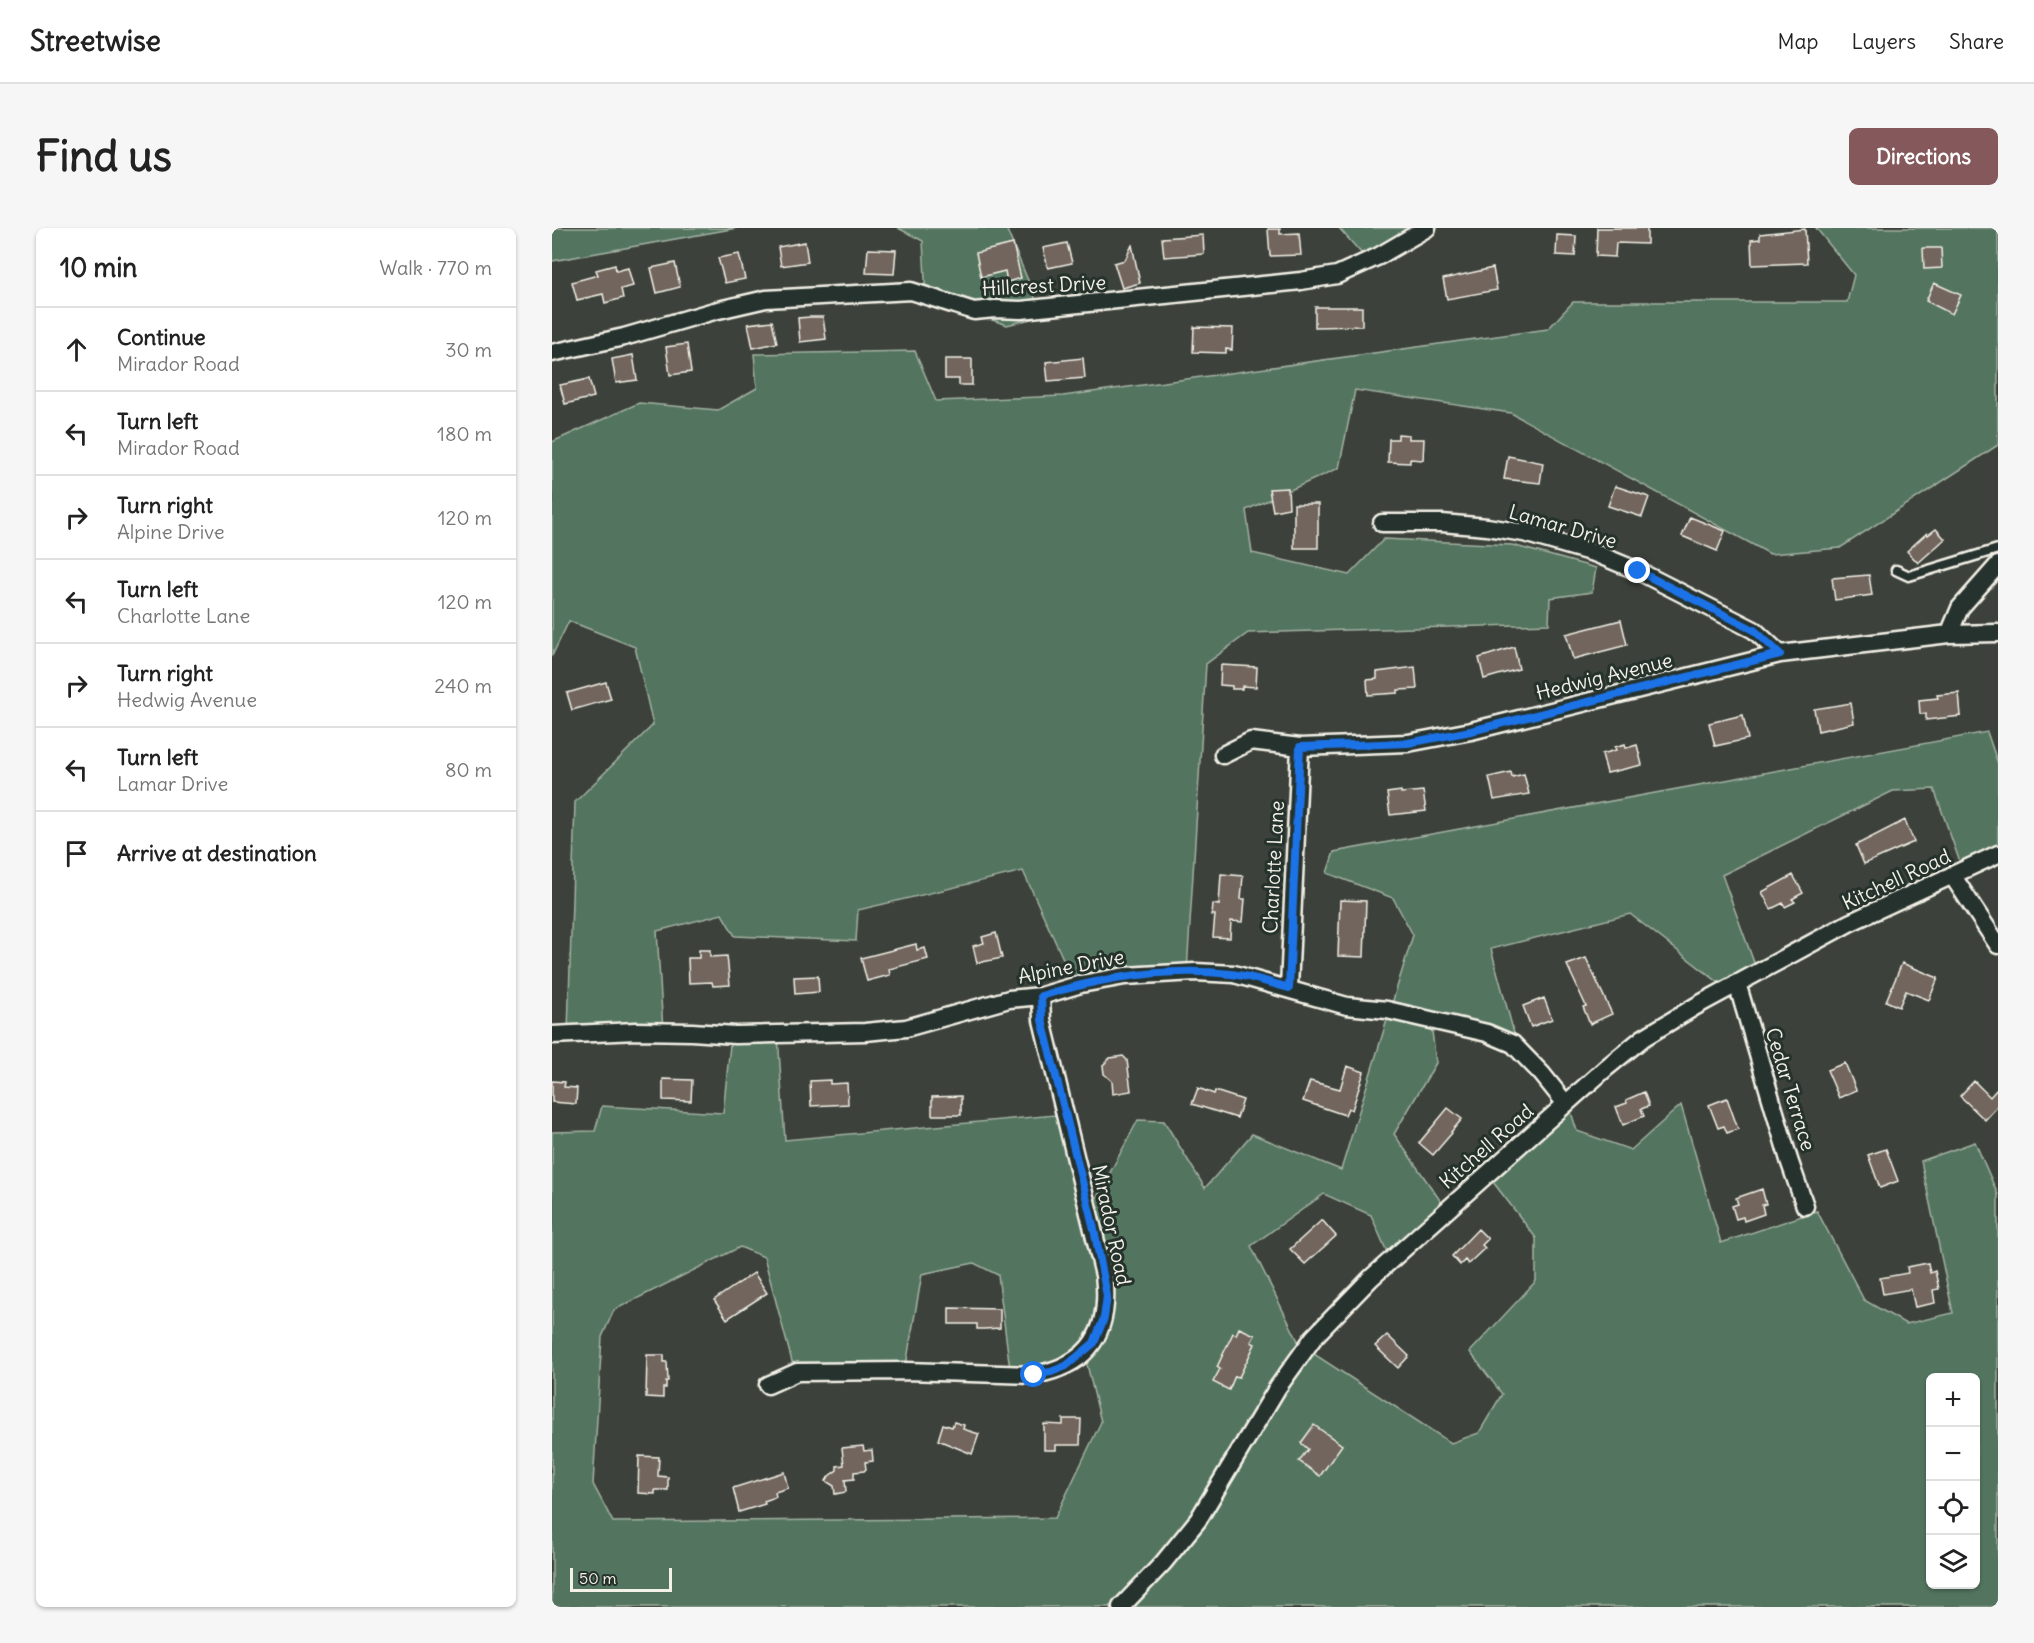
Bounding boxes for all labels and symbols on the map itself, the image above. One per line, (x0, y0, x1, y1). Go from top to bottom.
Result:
street label: Hillcrest Drive (981, 269, 1107, 301)
street label: Lamar Drive (1506, 499, 1620, 553)
route end (1624, 557, 1650, 583)
street label: Hedwig Avenue (1533, 647, 1675, 705)
street label: Charlotte Lane (1257, 800, 1289, 934)
street label: Kitchell Road (1838, 843, 1954, 915)
street label: Alpine Drive (1016, 943, 1126, 989)
street label: Cedar Terrace (1760, 1024, 1822, 1154)
street label: Kitchell Road (1434, 1098, 1538, 1194)
street label: Mirador Road (1087, 1162, 1137, 1288)
route start (1020, 1361, 1046, 1387)
scale bar (570, 1565, 672, 1592)

